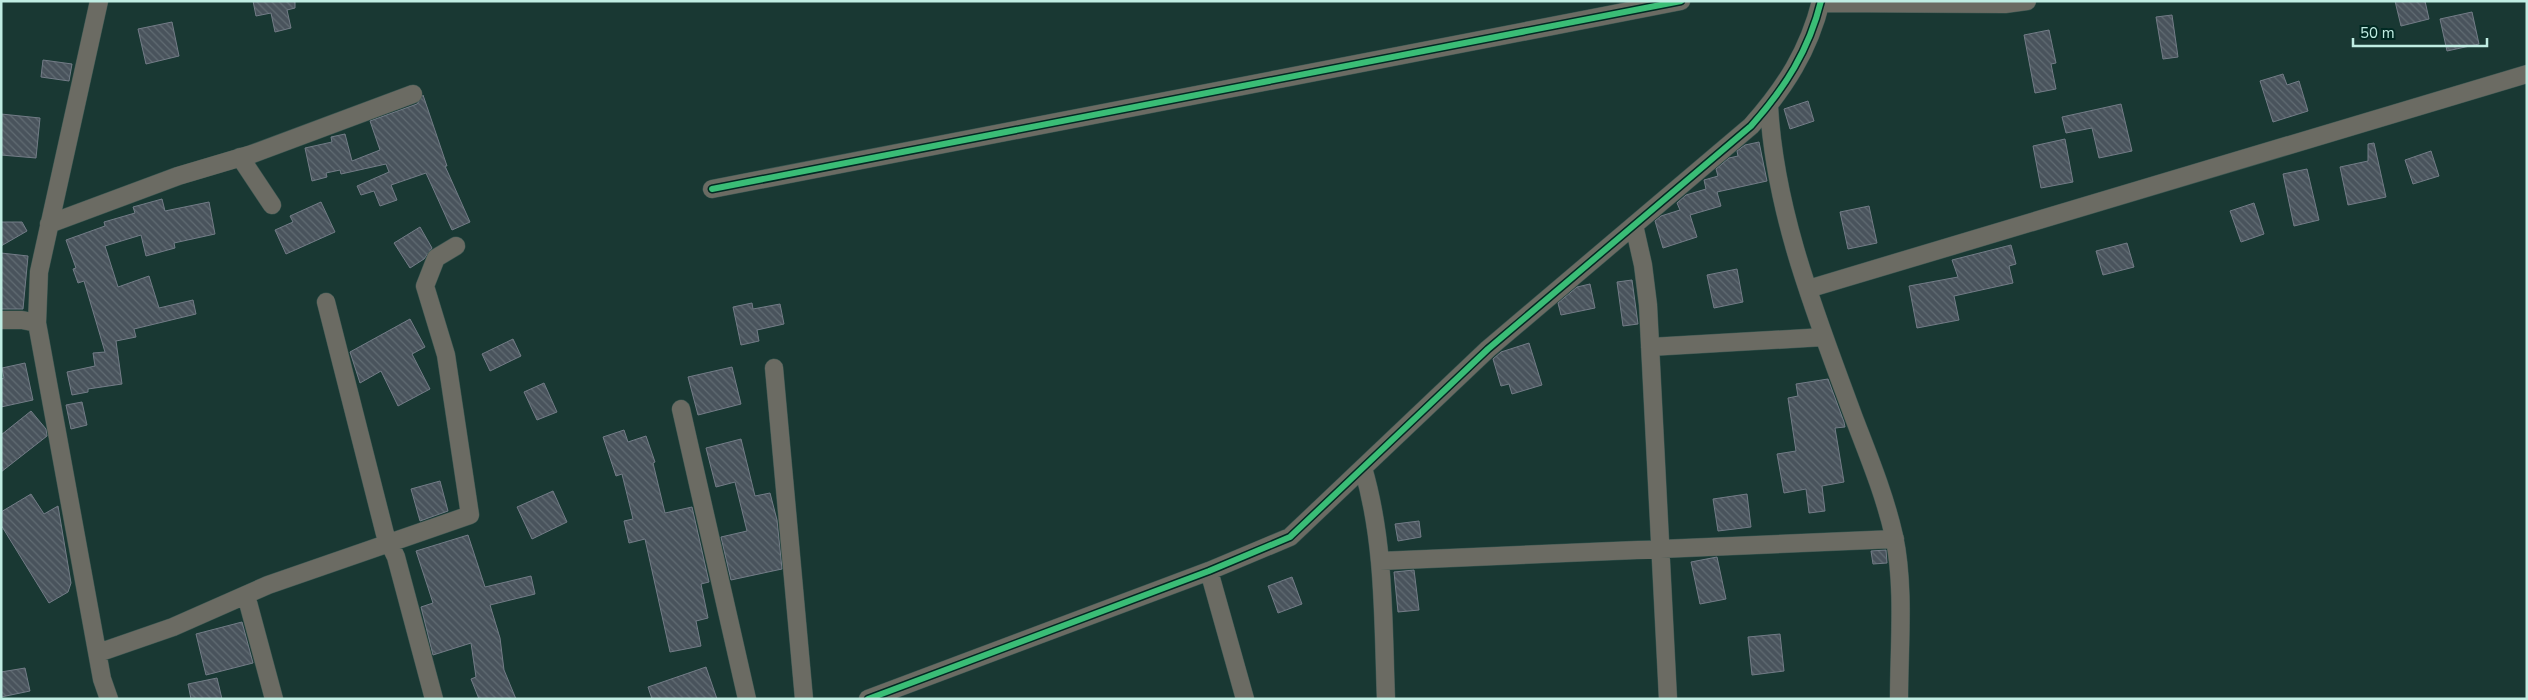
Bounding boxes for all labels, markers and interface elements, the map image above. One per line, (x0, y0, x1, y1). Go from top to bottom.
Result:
scale bar (2353, 15, 2487, 47)
text: 50 m (2360, 23, 2395, 43)

